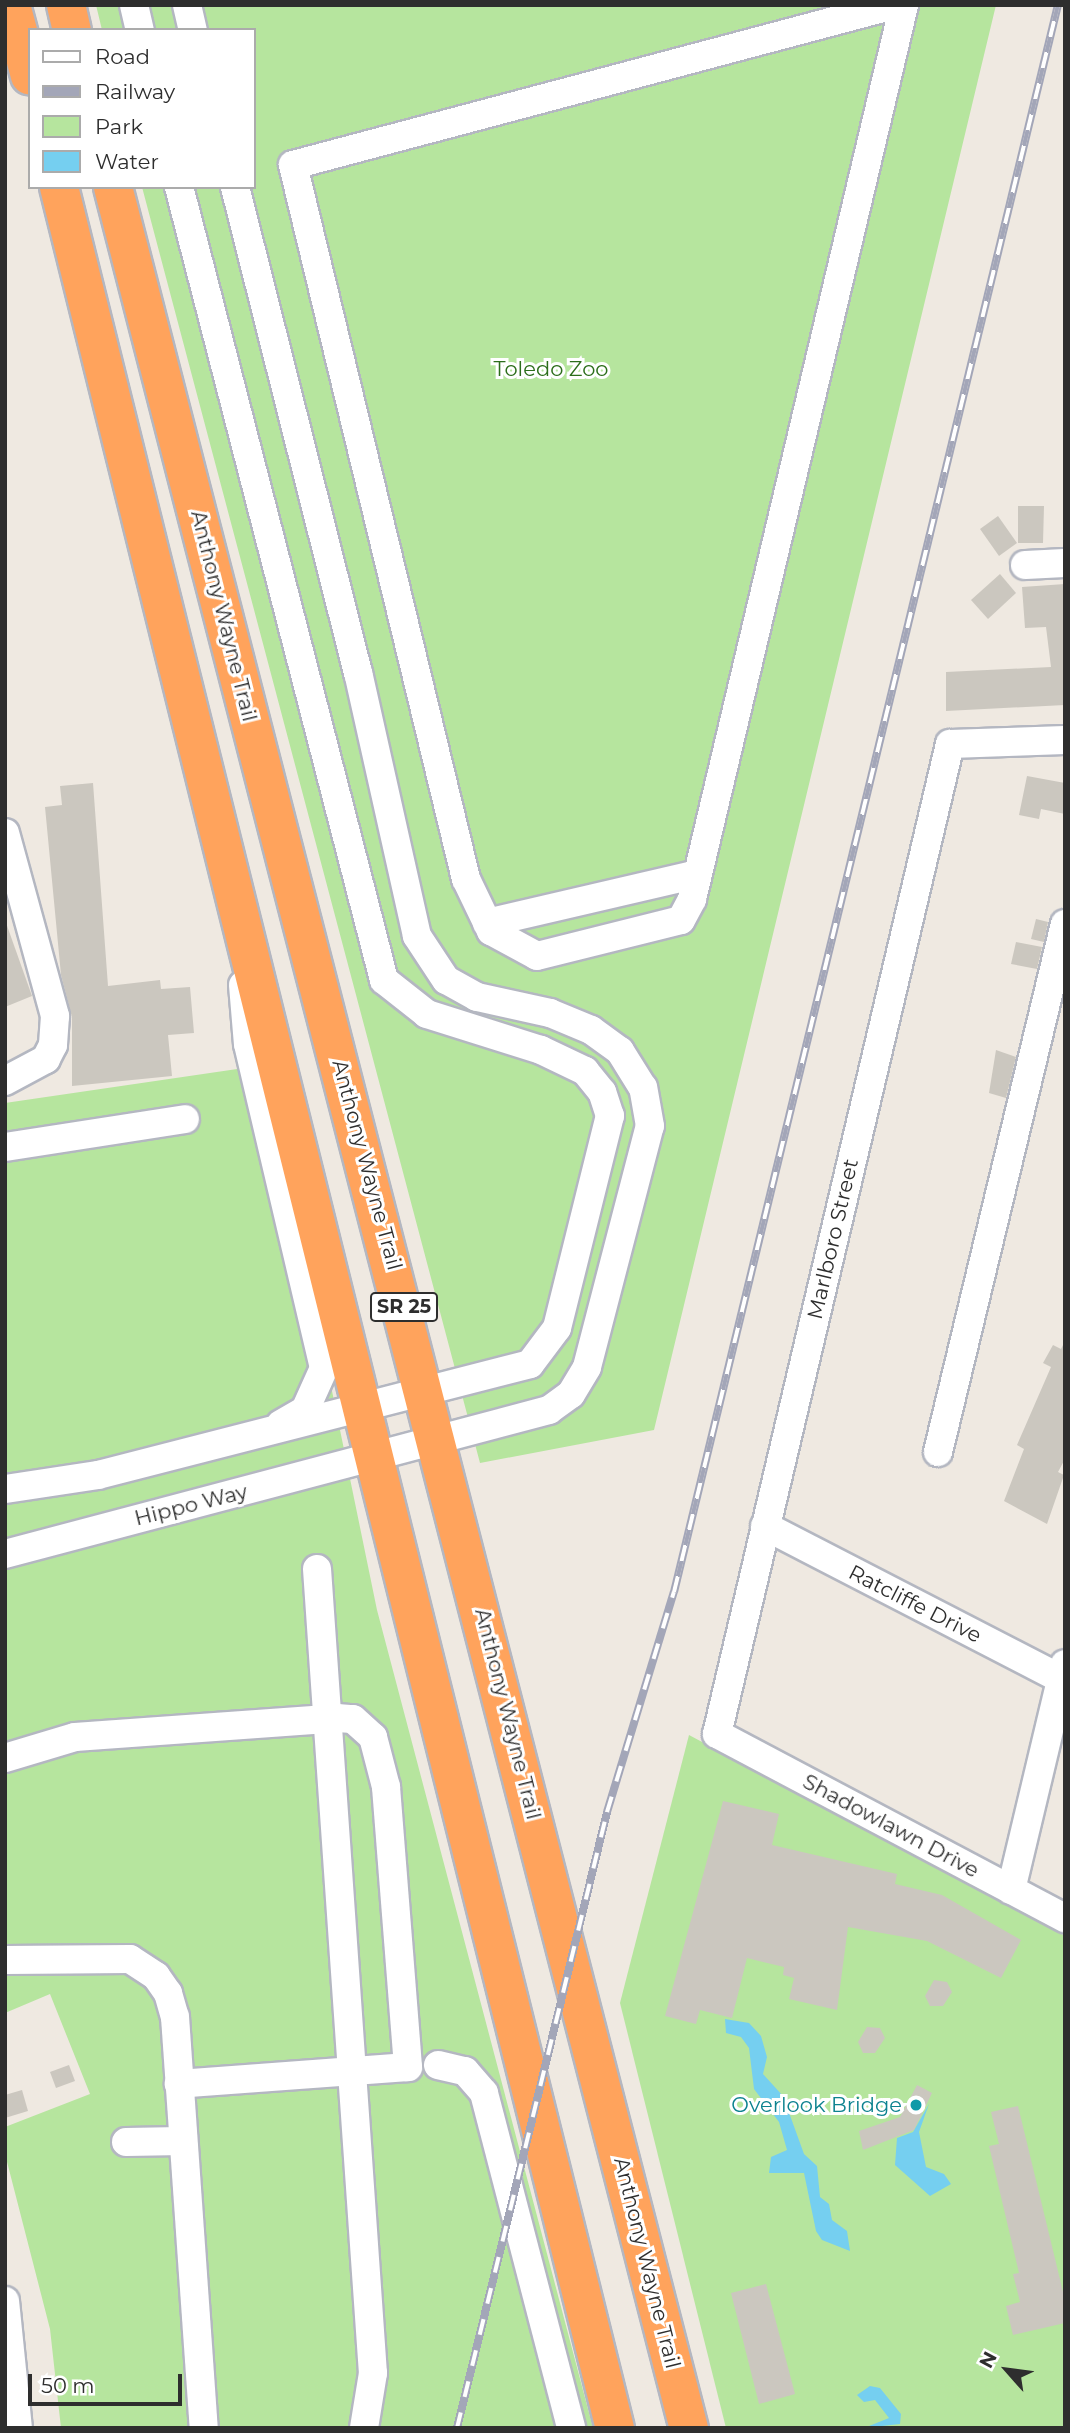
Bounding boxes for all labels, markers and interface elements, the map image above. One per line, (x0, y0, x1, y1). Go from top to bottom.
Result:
legend (28, 28, 256, 189)
text: Road (95, 44, 150, 69)
text: Railway (95, 79, 175, 104)
text: Park (95, 114, 143, 139)
text: Water (95, 149, 159, 174)
park label: Toledo Zoo (494, 356, 608, 382)
street label: Anthony Wayne Trail (186, 508, 262, 724)
street label: Anthony Wayne Trail (327, 1057, 407, 1273)
street label: Marlboro Street (802, 1156, 864, 1322)
road number: SR 25 (369, 1292, 439, 1322)
street label: Hippo Way (132, 1479, 250, 1531)
street label: Ratcliffe Drive (844, 1560, 986, 1648)
street label: Anthony Wayne Trail (470, 1606, 546, 1822)
street label: Shadowlawn Drive (799, 1769, 983, 1883)
place label: Overlook Bridge (731, 2092, 902, 2118)
marker: Overlook Bridge (908, 2097, 924, 2113)
street label: Anthony Wayne Trail (609, 2155, 685, 2371)
north arrow (972, 2335, 1042, 2405)
text: N (974, 2348, 1002, 2372)
scale bar (32, 2360, 186, 2404)
text: 50 m (41, 2373, 95, 2398)

